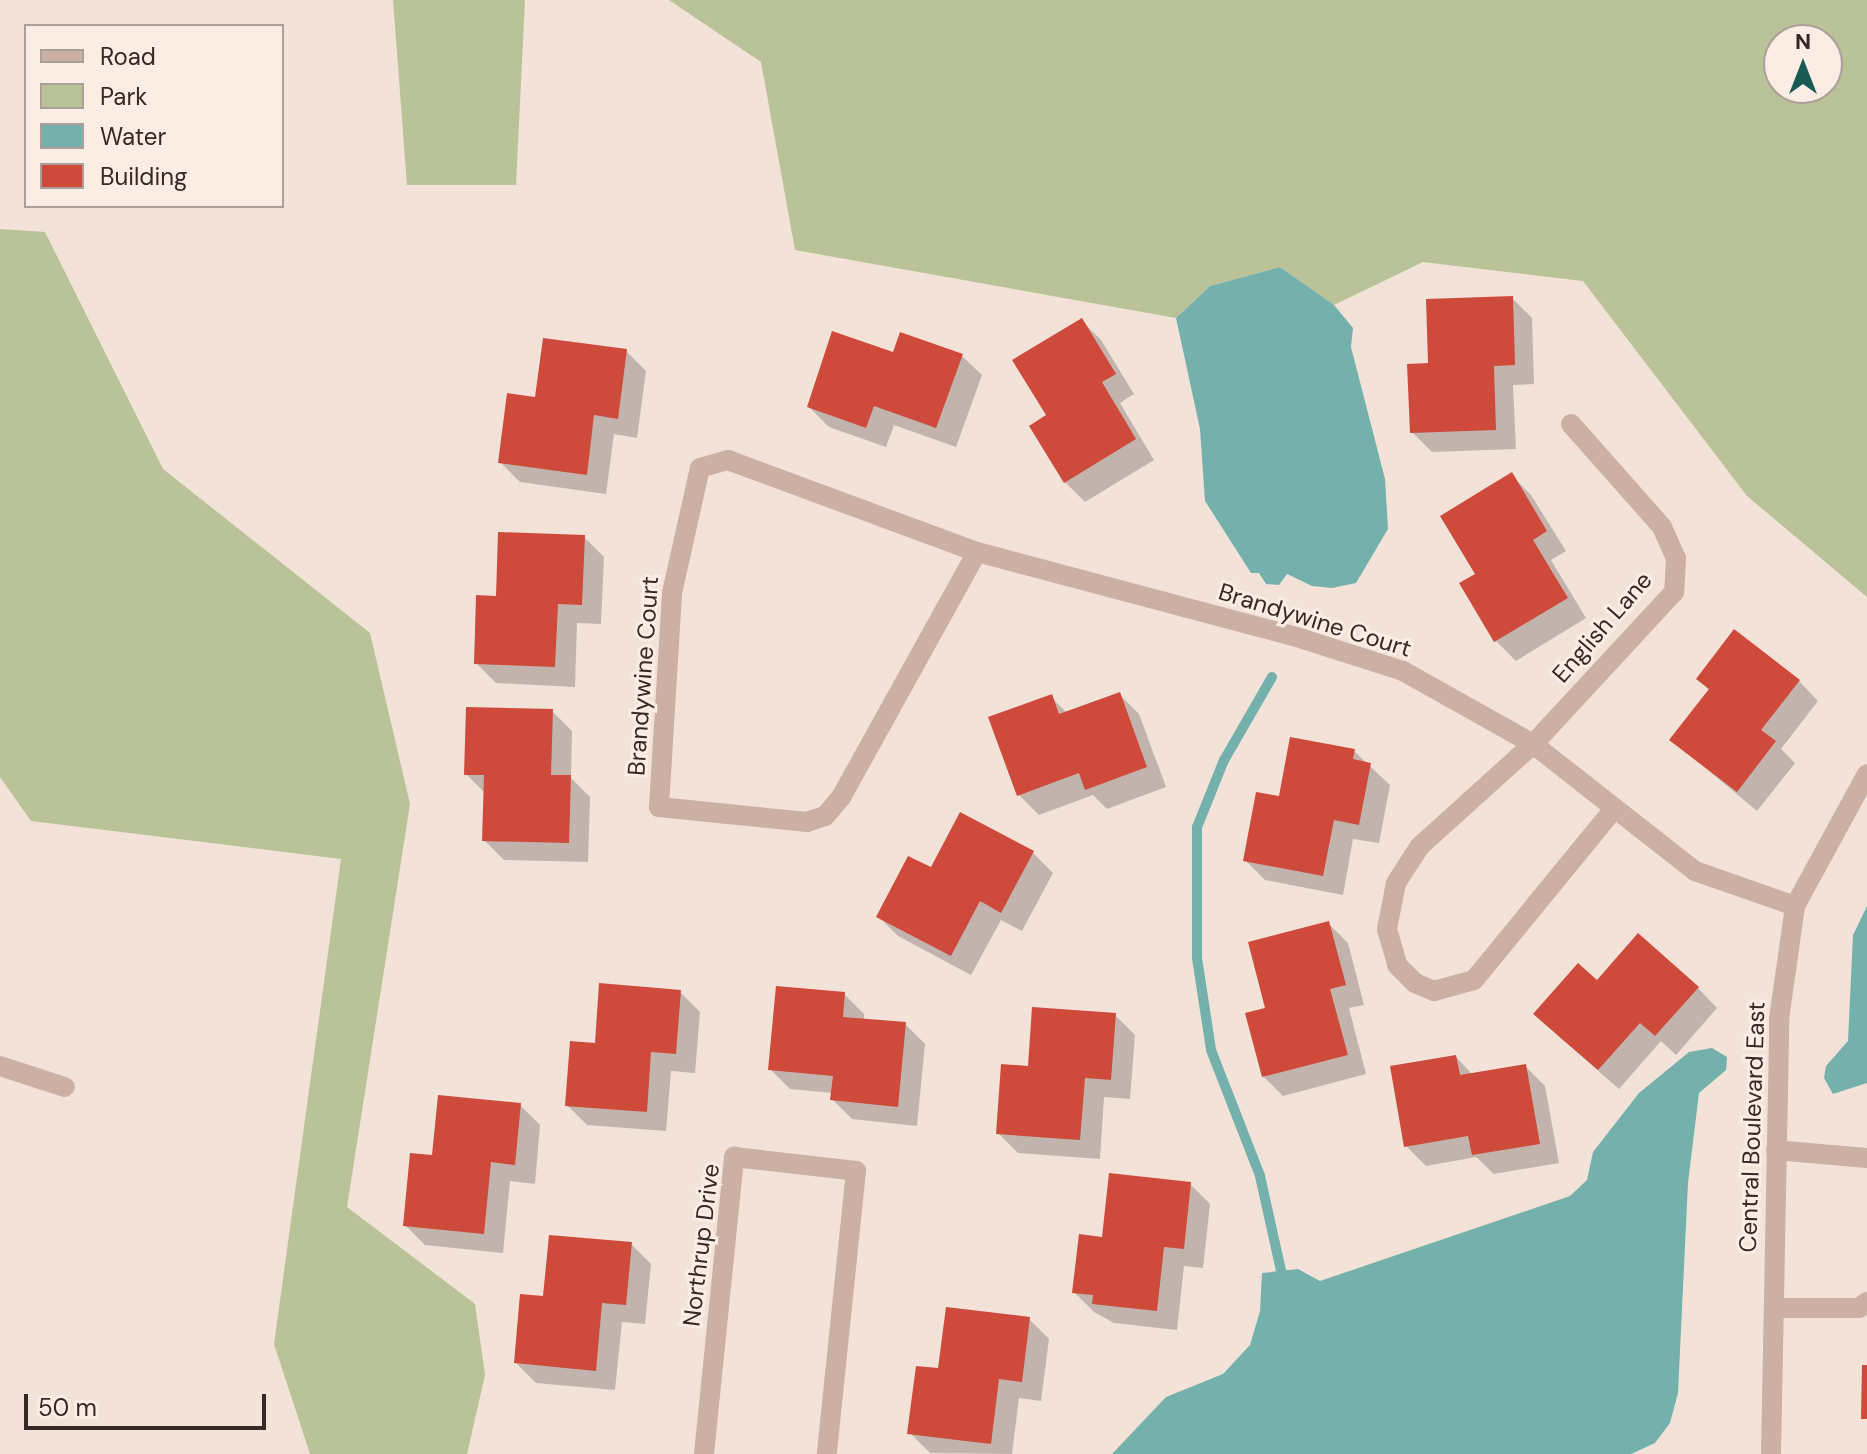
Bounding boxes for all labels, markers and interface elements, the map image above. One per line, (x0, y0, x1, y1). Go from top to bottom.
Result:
legend (24, 24, 284, 208)
north arrow (1763, 24, 1843, 104)
text: N (1795, 27, 1811, 56)
text: Road (100, 41, 156, 72)
text: Park (100, 81, 147, 112)
text: Water (100, 121, 166, 152)
text: Building (100, 161, 187, 192)
street label: English Lane (1546, 566, 1658, 688)
street label: Brandywine Court (622, 575, 664, 777)
street label: Brandywine Court (1215, 577, 1415, 663)
street label: Central Boulevard East (1733, 1001, 1771, 1253)
street label: Northrup Drive (677, 1162, 725, 1328)
scale bar (28, 1378, 270, 1428)
text: 50 m (38, 1392, 97, 1423)

